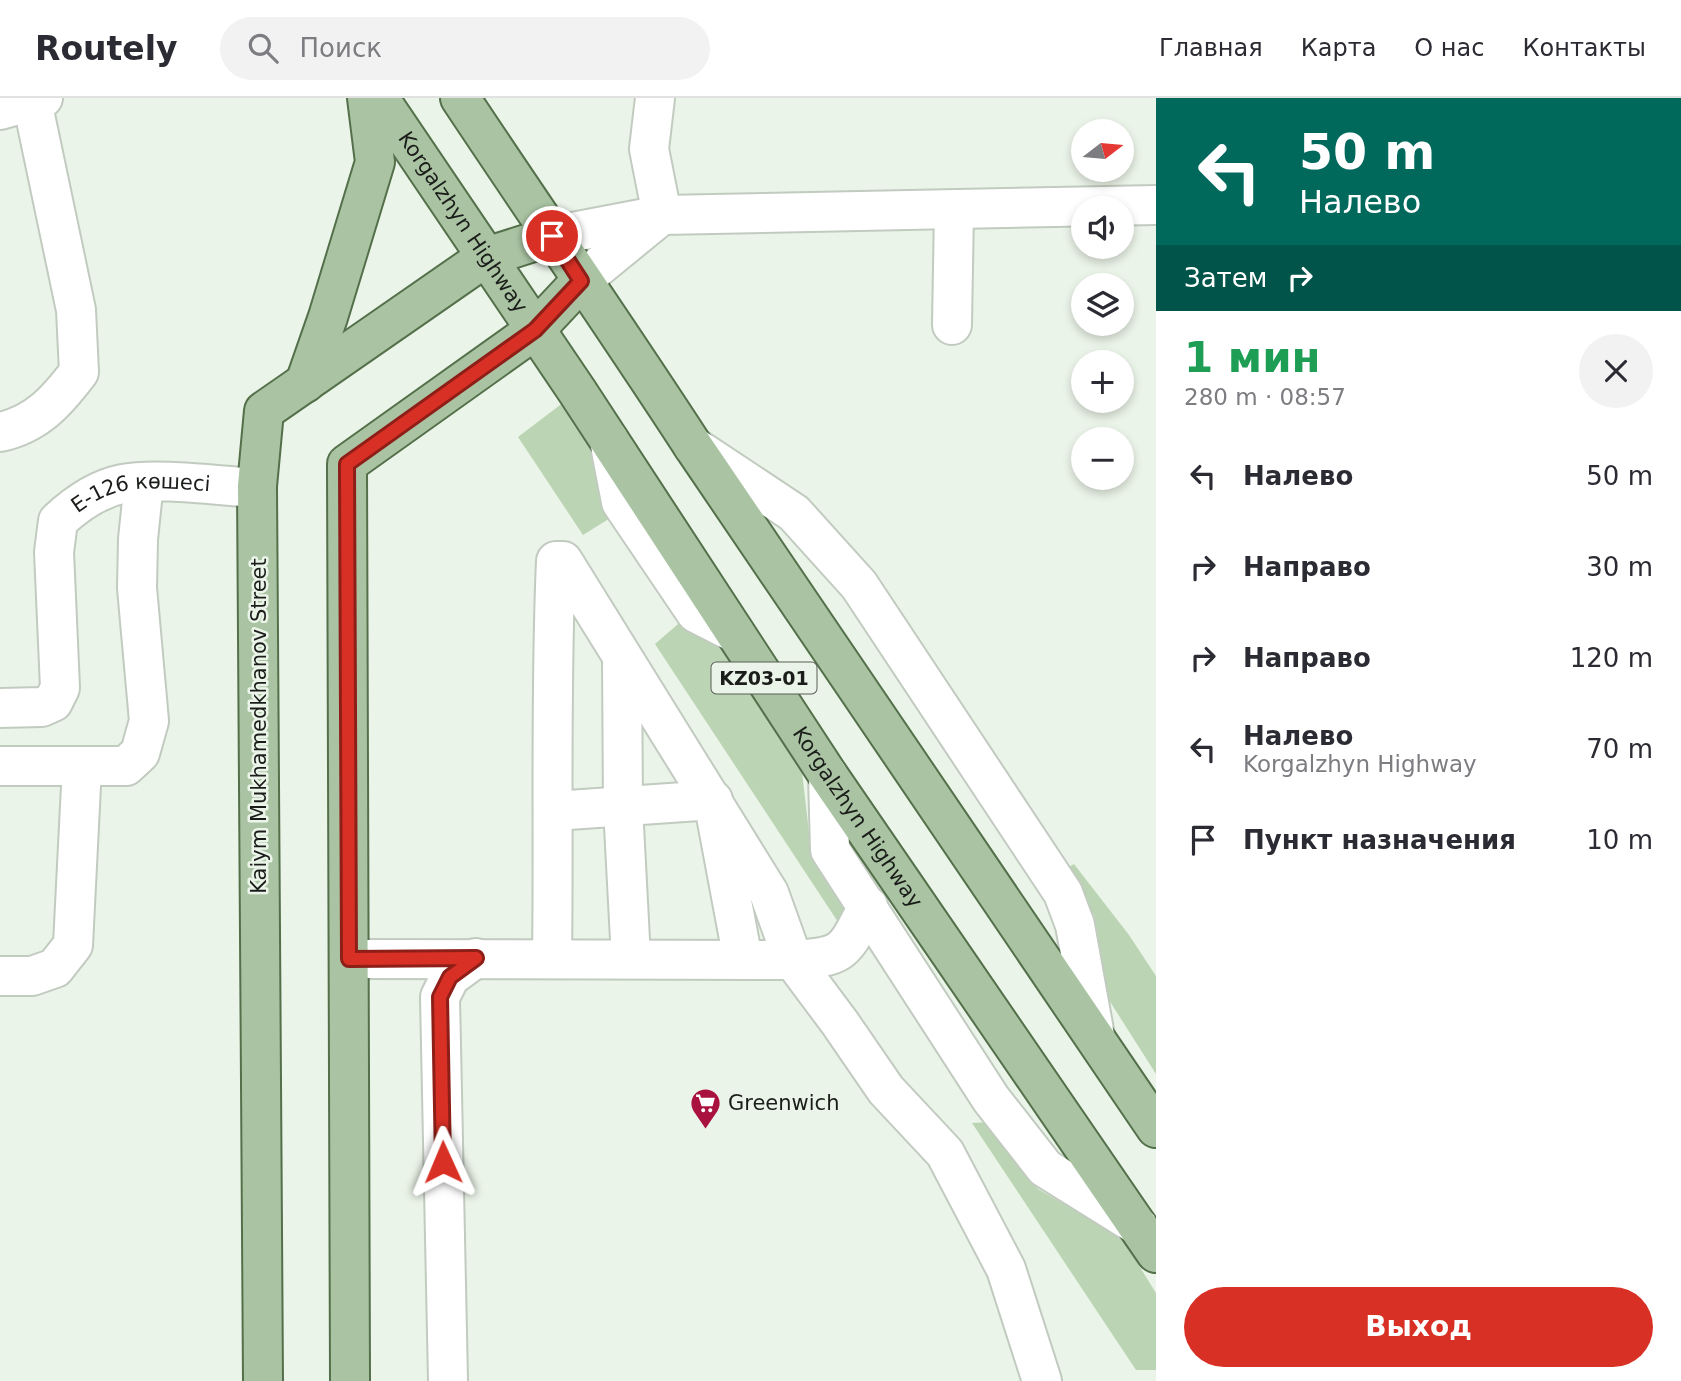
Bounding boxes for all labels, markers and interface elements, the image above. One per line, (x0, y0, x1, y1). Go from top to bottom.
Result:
search box (220, 17, 710, 80)
text: Routely (35, 29, 178, 68)
icon: search (244, 29, 282, 67)
text: Поиск (300, 33, 382, 63)
text: Главная (1159, 34, 1263, 62)
text: Карта (1301, 34, 1376, 62)
text: О нас (1414, 34, 1484, 62)
text: Контакты (1522, 34, 1646, 62)
north arrow (1071, 119, 1134, 182)
map controls (1071, 119, 1134, 490)
text: 50 m (1299, 124, 1435, 181)
icon: left (1184, 126, 1275, 217)
street label: Korgalzhyn Highway (393, 127, 533, 317)
text: Налево (1299, 183, 1421, 221)
button: sound (1071, 196, 1134, 259)
pin (522, 206, 582, 266)
icon: arrive (533, 217, 571, 255)
icon: right (1281, 259, 1319, 297)
text: Затем (1184, 263, 1267, 293)
button: layers (1071, 273, 1134, 336)
text: 1 мин (1184, 333, 1321, 382)
button: close (1579, 334, 1653, 408)
button: + (1071, 350, 1134, 413)
text: 280 m · 08:57 (1184, 384, 1346, 410)
button: − (1071, 427, 1134, 490)
icon: left (1184, 457, 1222, 495)
text: Налево (1243, 461, 1353, 491)
text: 50 m (1586, 461, 1653, 491)
street label: Е-126 көшесі (67, 469, 211, 518)
icon: right (1184, 548, 1222, 586)
text: Направо (1243, 552, 1371, 582)
text: 30 m (1586, 552, 1653, 582)
street label: Kaiym Mukhamedkhanov Street (247, 558, 271, 894)
icon: right (1184, 639, 1222, 677)
text: Направо (1243, 643, 1371, 673)
text: 120 m (1570, 643, 1653, 673)
road number: KZ03-01 (712, 663, 816, 694)
text: Налево (1243, 721, 1353, 751)
street label: Korgalzhyn Highway (788, 722, 927, 912)
icon: left (1184, 730, 1222, 768)
text: 70 m (1586, 734, 1653, 764)
text: Korgalzhyn Highway (1243, 751, 1477, 777)
icon: arrive (1184, 821, 1222, 859)
text: Пункт назначения (1243, 825, 1516, 855)
text: 10 m (1586, 825, 1653, 855)
supermarket icon: Greenwich (688, 1086, 722, 1130)
place label: Greenwich (728, 1091, 839, 1115)
position arrow (406, 1125, 480, 1199)
button: Выход (1184, 1287, 1653, 1367)

